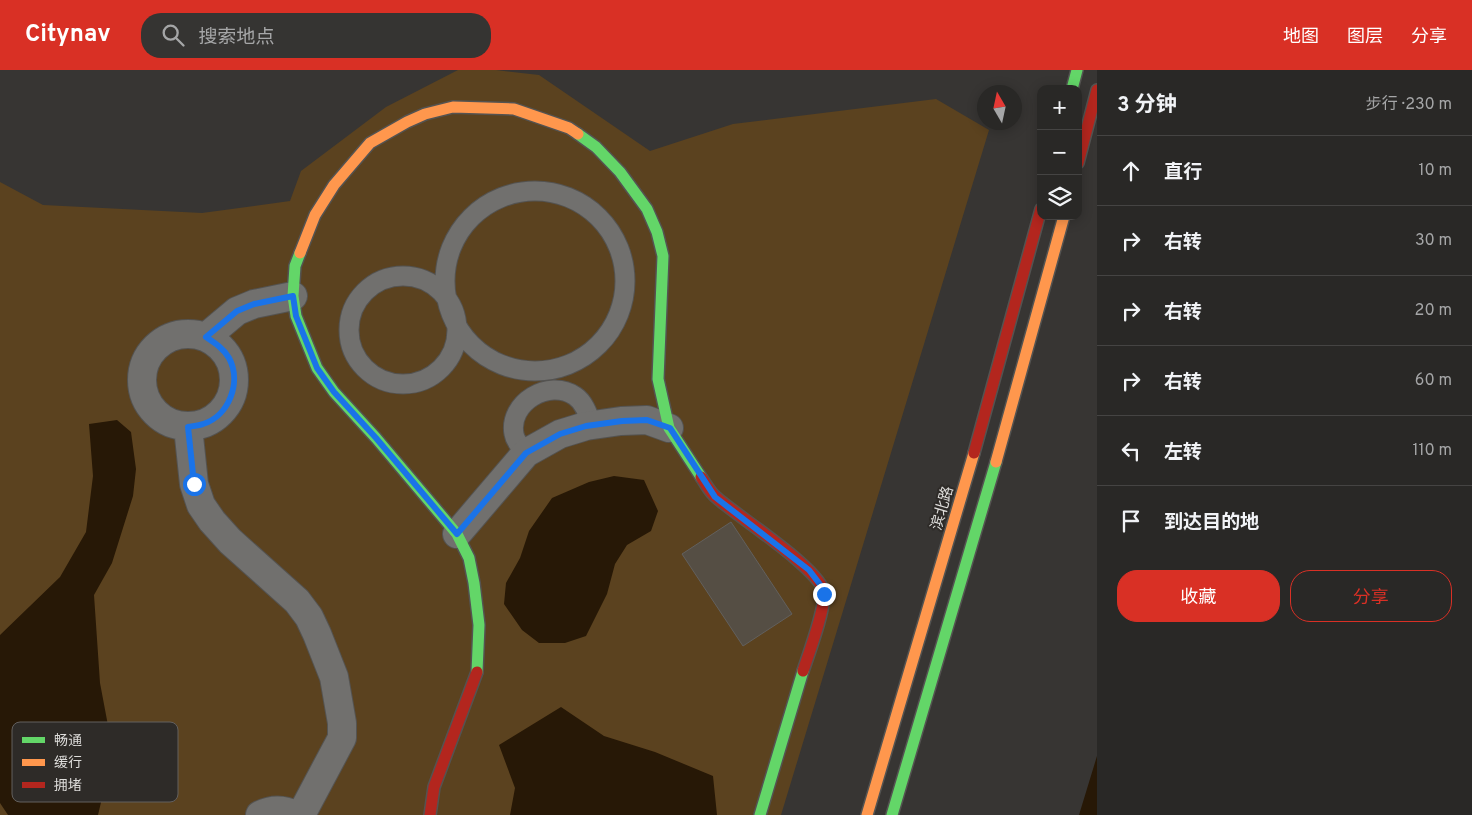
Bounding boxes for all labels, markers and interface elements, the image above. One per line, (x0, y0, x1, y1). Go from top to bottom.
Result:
search box (141, 13, 491, 58)
text: Citynav (25, 20, 111, 50)
icon: search (159, 21, 187, 49)
text: 搜索地点 (199, 26, 275, 50)
text: 地图 (1283, 26, 1319, 49)
text: 图层 (1347, 26, 1383, 49)
text: 分享 (1411, 26, 1447, 49)
north arrow (977, 85, 1022, 130)
map controls (1037, 85, 1082, 220)
button: + (1037, 85, 1082, 130)
text: 3 分钟 (1117, 92, 1177, 119)
text: 步行 · 230 m (1366, 95, 1452, 115)
button: − (1037, 130, 1082, 175)
icon: ahead (1117, 157, 1145, 185)
text: 直行 (1164, 161, 1202, 185)
text: 10 m (1418, 161, 1452, 181)
button: layers (1037, 175, 1082, 220)
icon: right (1117, 227, 1145, 255)
text: 右转 (1164, 231, 1202, 255)
text: 30 m (1415, 231, 1452, 251)
icon: right (1117, 297, 1145, 325)
text: 右转 (1164, 301, 1202, 325)
text: 20 m (1415, 301, 1452, 321)
icon: right (1117, 367, 1145, 395)
text: 右转 (1164, 371, 1202, 395)
text: 60 m (1415, 371, 1452, 391)
icon: left (1117, 437, 1145, 465)
text: 左转 (1164, 441, 1202, 465)
text: 110 m (1412, 441, 1452, 461)
route start (183, 473, 206, 496)
street label: 滨北路 (927, 484, 959, 533)
icon: arrive (1117, 507, 1145, 535)
text: 到达目的地 (1164, 511, 1259, 535)
button: 收藏 (1117, 570, 1280, 622)
button: 分享 (1290, 570, 1452, 622)
route end (813, 583, 836, 606)
legend (12, 722, 178, 802)
text: 畅通 (54, 733, 82, 750)
text: 缓行 (54, 755, 82, 772)
text: 拥堵 (54, 778, 82, 795)

